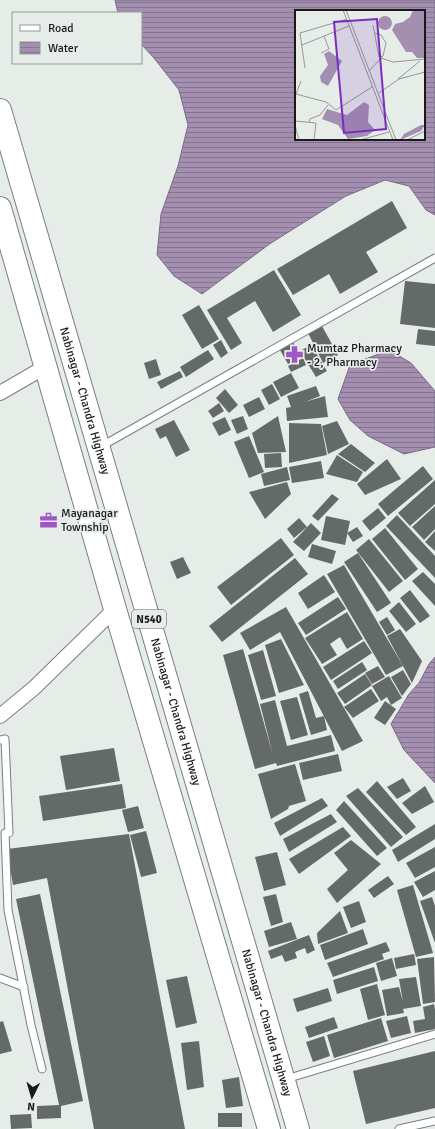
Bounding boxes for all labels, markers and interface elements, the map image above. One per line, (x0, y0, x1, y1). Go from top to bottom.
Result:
inset map (295, 10, 425, 140)
legend (12, 12, 142, 64)
text: Road (48, 21, 74, 36)
text: Water (48, 41, 79, 56)
street label: Nabinagar - Chandra Highway (56, 325, 113, 477)
place label: Mumtaz Pharmacy - 2, Pharmacy (307, 341, 402, 370)
pharmacy icon: Mumtaz Pharmacy - 2, Pharmacy (284, 345, 304, 365)
place label: Mayanagar Township (61, 506, 118, 535)
office icon: Mayanagar Township (38, 510, 58, 530)
road number: N540 (132, 610, 166, 628)
street label: Nabinagar - Chandra Highway (147, 636, 204, 788)
street label: Nabinagar - Chandra Highway (238, 947, 295, 1099)
north arrow (12, 1077, 52, 1117)
text: N (27, 1100, 36, 1113)

